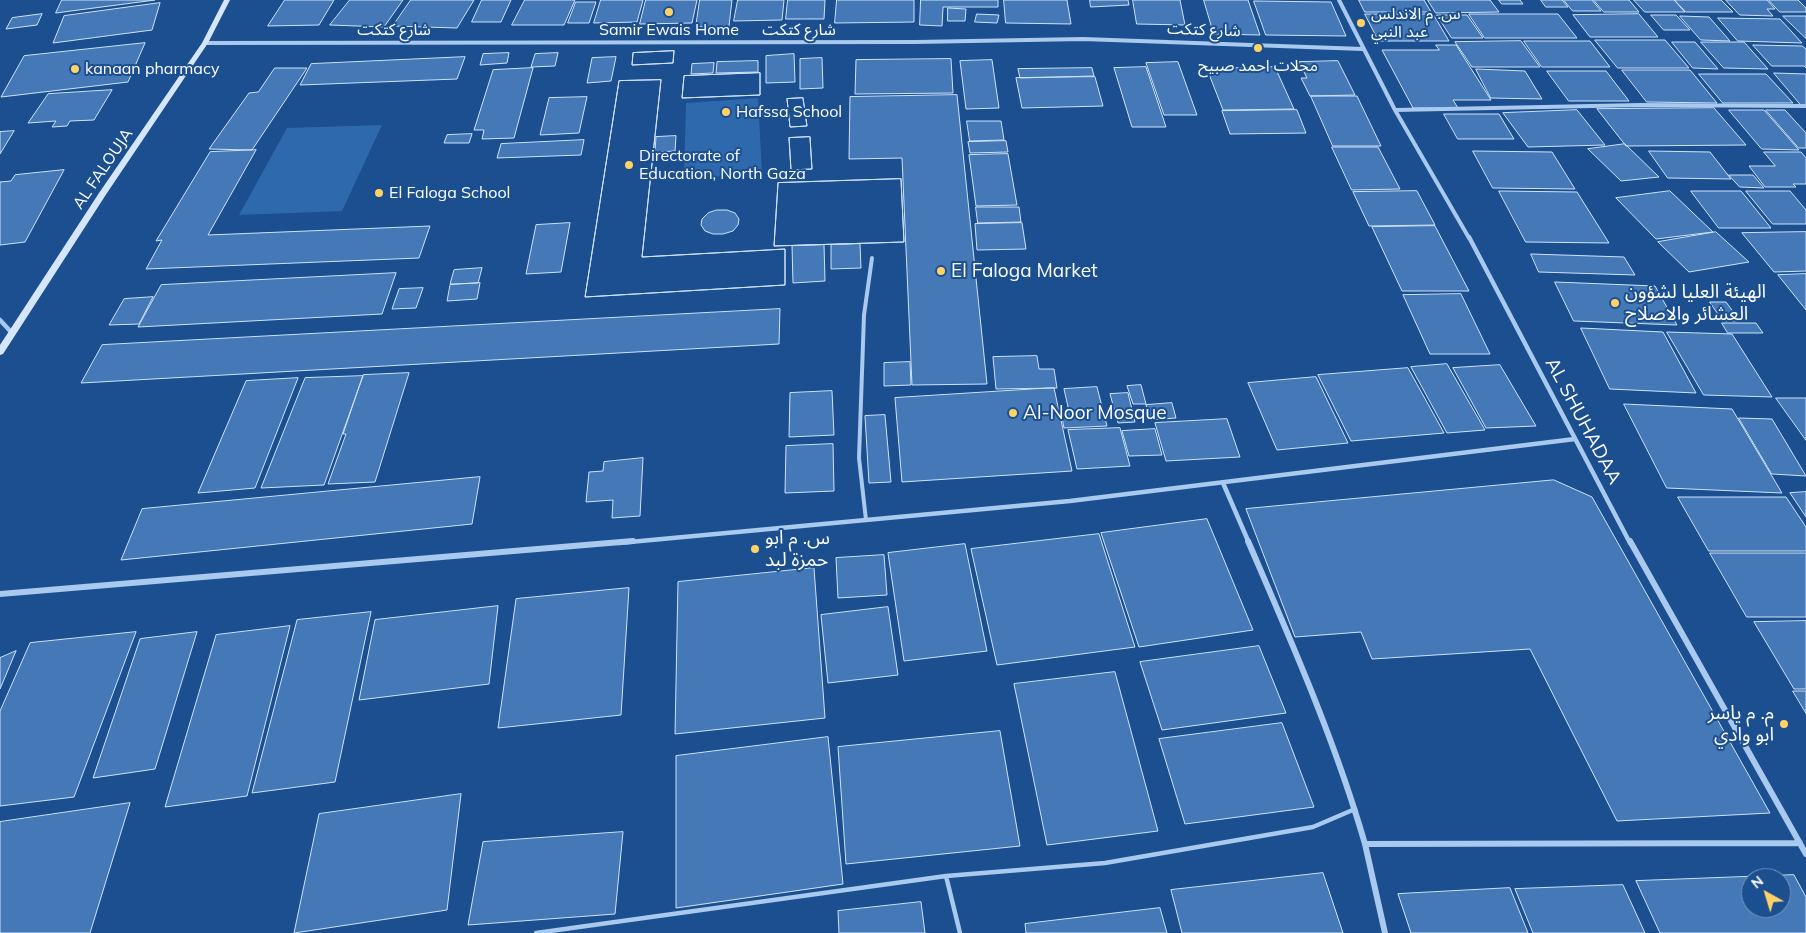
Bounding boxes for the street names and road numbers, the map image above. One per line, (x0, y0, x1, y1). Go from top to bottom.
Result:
street label: شارع كتكت (1167, 19, 1241, 41)
street label: شارع كتكت (357, 20, 431, 40)
street label: شارع كتكت (762, 20, 836, 40)
street label: AL FALOUJA (69, 125, 137, 213)
street label: AL SHUHADAA (1540, 354, 1626, 488)

